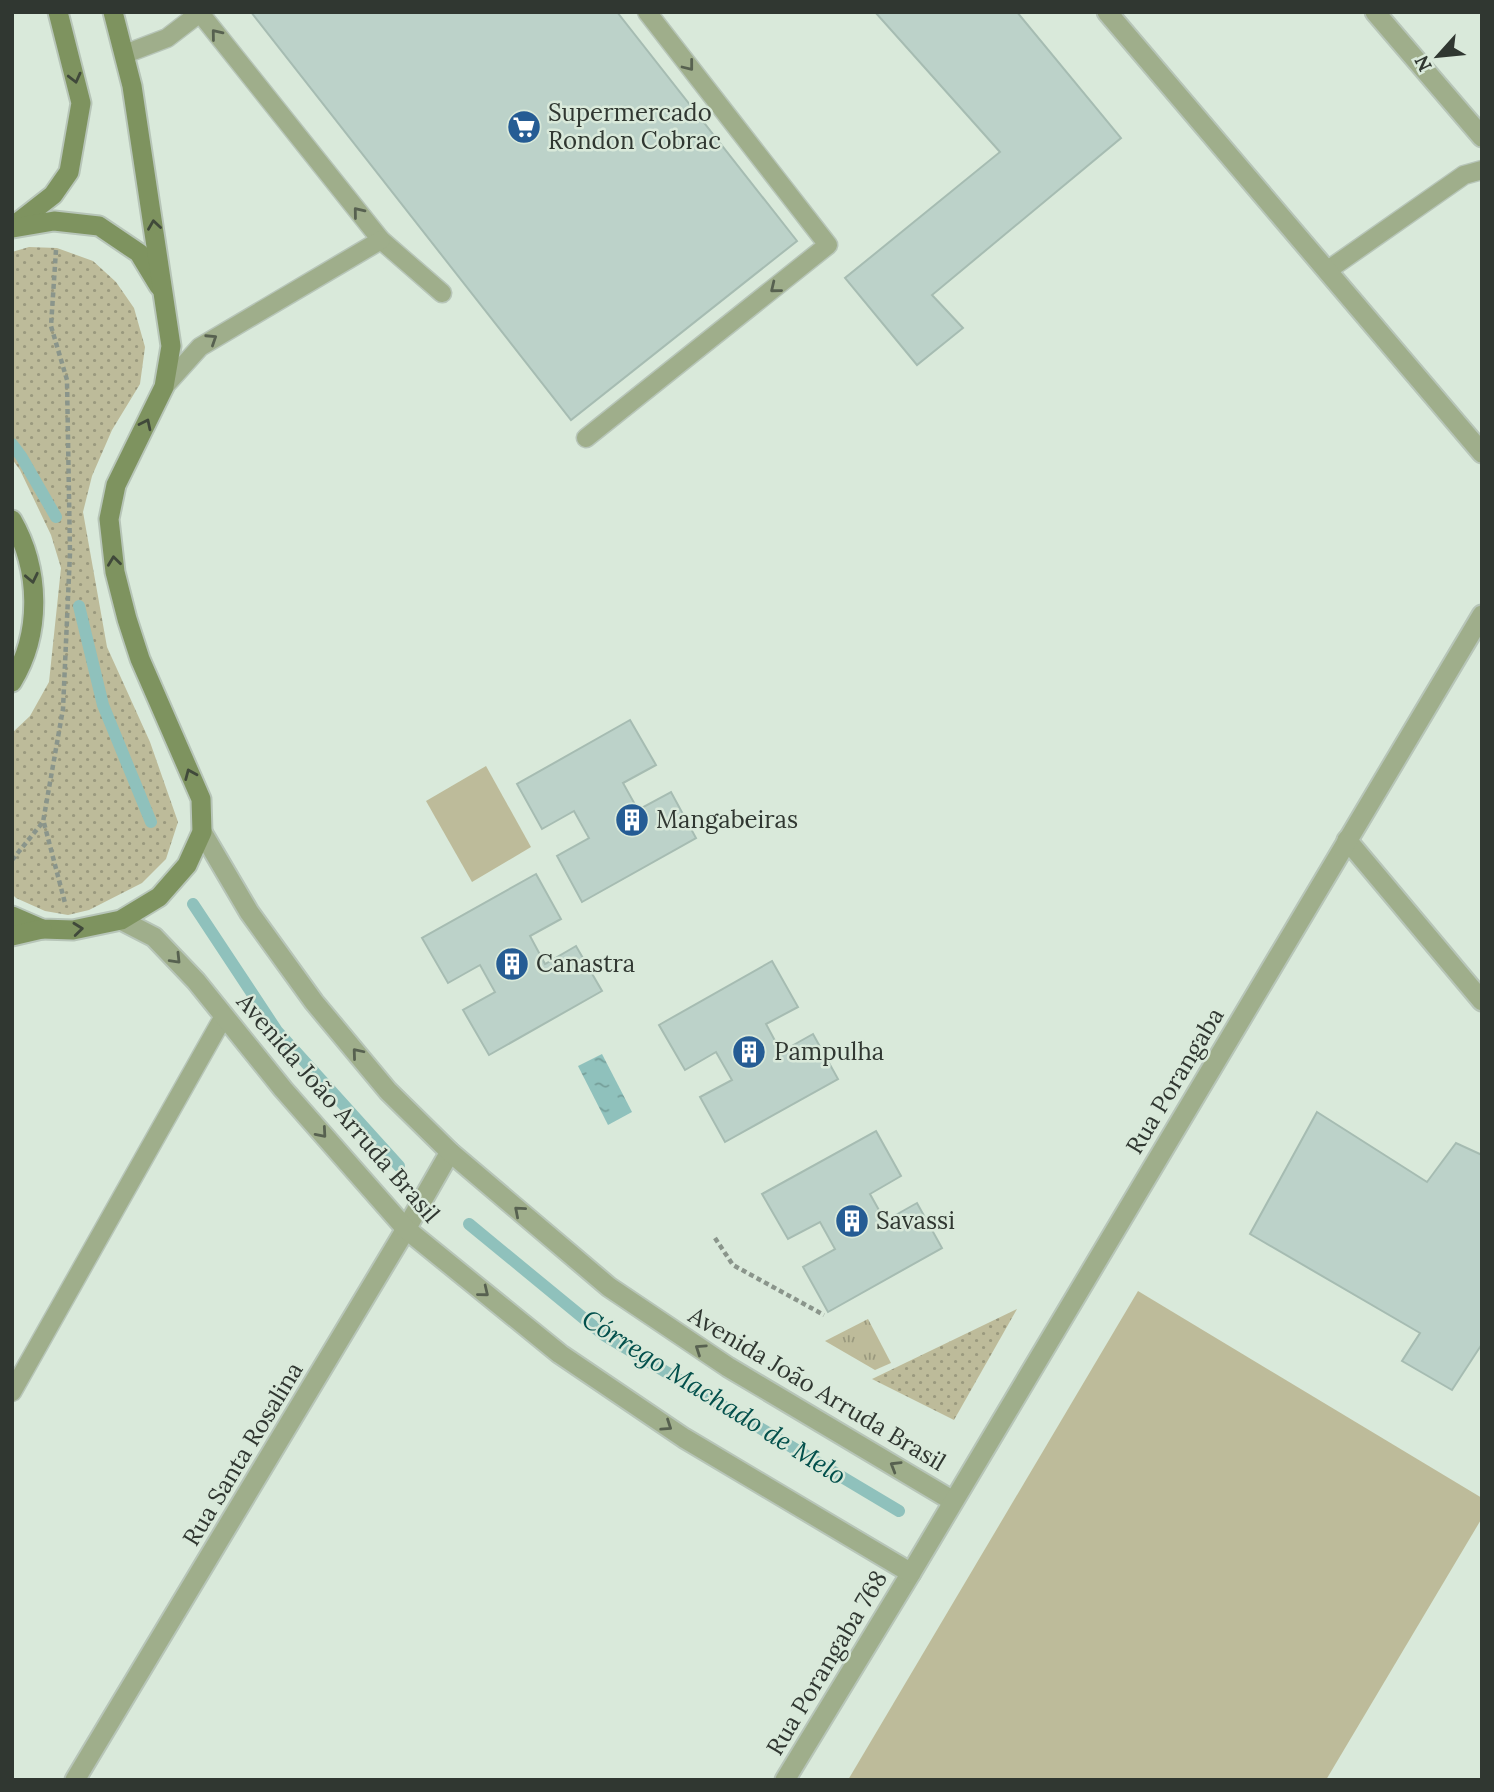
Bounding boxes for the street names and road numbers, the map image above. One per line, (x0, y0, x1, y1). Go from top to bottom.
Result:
street label: Avenida João Arruda Brasil (229, 986, 447, 1229)
street label: Rua Porangaba (1119, 1002, 1231, 1160)
street label: Avenida João Arruda Brasil (682, 1299, 951, 1478)
street label: Rua Santa Rosalina (175, 1356, 310, 1551)
street label: Rua Porangaba 768 (759, 1565, 894, 1761)

